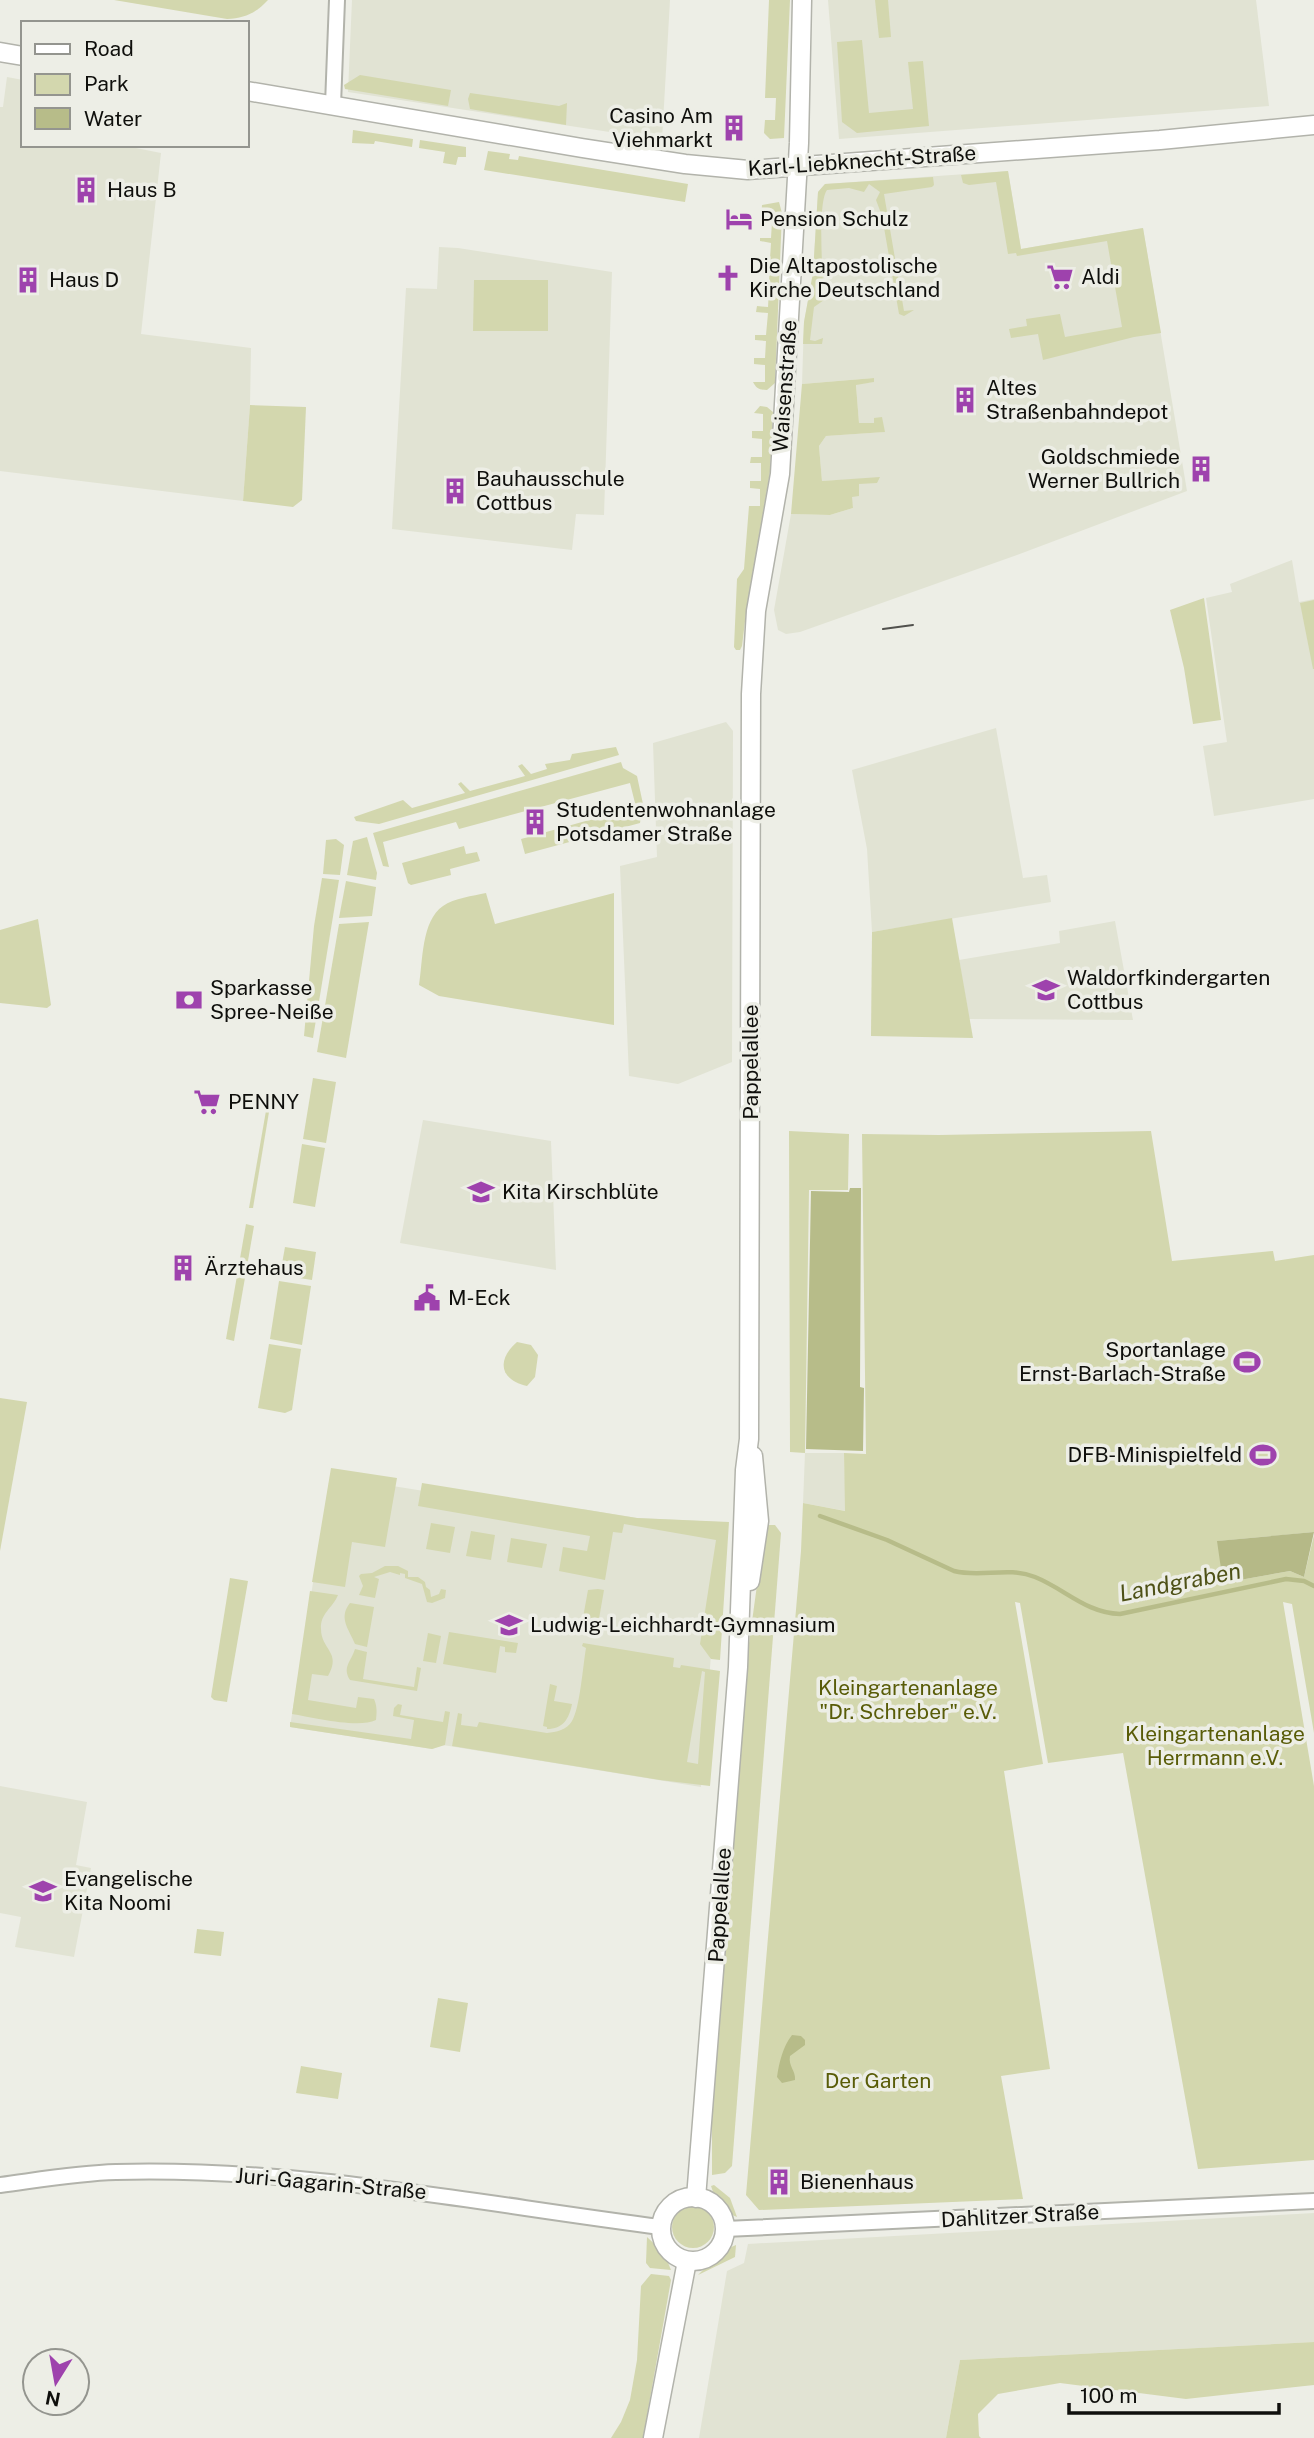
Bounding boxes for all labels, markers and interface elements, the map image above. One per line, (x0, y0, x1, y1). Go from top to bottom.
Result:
legend (21, 21, 248, 147)
text: Road (84, 36, 134, 61)
text: Park (84, 71, 129, 96)
place label: Casino Am Viehmarkt (609, 103, 713, 152)
text: Water (84, 106, 142, 131)
building icon: Casino Am Viehmarkt (719, 113, 749, 143)
street label: Karl-Liebknecht-Straße (747, 140, 977, 181)
building icon: Haus B (71, 175, 101, 205)
place label: Haus B (107, 177, 177, 202)
hotel icon: Pension Schulz (724, 204, 754, 234)
place label: Pension Schulz (760, 206, 908, 231)
place label: Die Altapostolische Kirche Deutschland (749, 253, 940, 302)
supermarket icon: Aldi (1045, 262, 1075, 292)
church icon: Die Altapostolische Kirche Deutschland (713, 263, 743, 293)
place label: Aldi (1081, 264, 1120, 289)
building icon: Haus D (13, 265, 43, 295)
place label: Haus D (49, 267, 119, 292)
street label: Waisenstraße (767, 319, 802, 453)
place label: Altes Straßenbahndepot (986, 375, 1168, 424)
building icon: Altes Straßenbahndepot (950, 385, 980, 415)
place label: Goldschmiede Werner Bullrich (1028, 444, 1180, 493)
building icon: Goldschmiede Werner Bullrich (1186, 454, 1216, 484)
place label: Bauhausschule Cottbus (476, 466, 625, 515)
building icon: Bauhausschule Cottbus (440, 476, 470, 506)
place label: Studentenwohnanlage Potsdamer Straße (556, 797, 776, 846)
building icon: Studentenwohnanlage Potsdamer Straße (520, 807, 550, 837)
place label: Waldorfkindergarten Cottbus (1067, 965, 1270, 1014)
place label: Sparkasse Spree-Neiße (210, 975, 334, 1024)
school or university icon: Waldorfkindergarten Cottbus (1031, 975, 1061, 1005)
bank icon: Sparkasse Spree-Neiße (174, 985, 204, 1015)
street label: Pappelallee (738, 1004, 763, 1120)
supermarket icon: PENNY (192, 1087, 222, 1117)
place label: PENNY (228, 1089, 299, 1114)
school or university icon: Kita Kirschblüte (466, 1177, 496, 1207)
place label: Kita Kirschblüte (502, 1179, 659, 1204)
building icon: Ärztehaus (168, 1253, 198, 1283)
place label: Ärztehaus (204, 1255, 304, 1280)
public building icon: M-Eck (412, 1283, 442, 1313)
place label: M-Eck (448, 1285, 511, 1310)
place label: Sportanlage Ernst-Barlach-Straße (1019, 1337, 1226, 1386)
sports icon: Sportanlage Ernst-Barlach-Straße (1232, 1347, 1262, 1377)
sports icon: DFB-Minispielfeld (1248, 1440, 1278, 1470)
place label: DFB-Minispielfeld (1067, 1442, 1242, 1467)
water label: Landgraben (1117, 1556, 1243, 1607)
school or university icon: Ludwig-Leichhardt-Gymnasium (494, 1610, 524, 1640)
place label: Ludwig-Leichhardt-Gymnasium (530, 1612, 835, 1637)
park label: Kleingartenanlage "Dr. Schreber" e.V. (818, 1675, 998, 1724)
park label: Kleingartenanlage Herrmann e.V. (1125, 1721, 1305, 1770)
street label: Pappelallee (703, 1847, 736, 1963)
place label: Evangelische Kita Noomi (64, 1866, 193, 1915)
school or university icon: Evangelische Kita Noomi (28, 1876, 58, 1906)
park label: Der Garten (825, 2068, 931, 2093)
street label: Juri-Gagarin-Straße (234, 2163, 428, 2204)
building icon: Bienenhaus (764, 2167, 794, 2197)
place label: Bienenhaus (800, 2169, 914, 2194)
street label: Dahlitzer Straße (940, 2199, 1100, 2232)
north arrow (21, 2347, 91, 2417)
scale bar (1069, 2372, 1279, 2416)
text: 100 m (1080, 2383, 1137, 2408)
text: N (43, 2386, 62, 2411)

